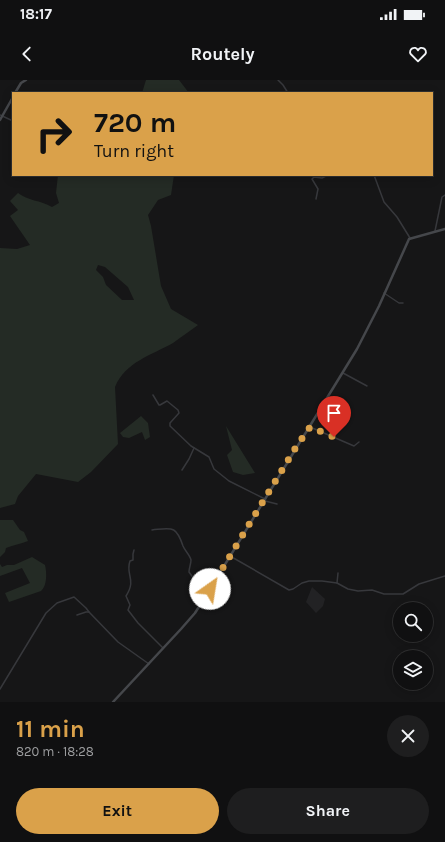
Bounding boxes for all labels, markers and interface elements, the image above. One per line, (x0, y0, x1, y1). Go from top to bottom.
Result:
text: 18:17 (20, 5, 52, 23)
icon: back (16, 43, 38, 65)
text: Routely (190, 43, 255, 65)
icon: heart (407, 43, 429, 65)
text: 720 m (94, 106, 176, 139)
icon: right (28, 108, 80, 160)
text: Turn right (94, 140, 174, 162)
pin (317, 396, 351, 437)
icon: arrive (323, 402, 345, 424)
position arrow (189, 568, 231, 610)
map controls (393, 602, 433, 690)
button: search (393, 602, 433, 642)
button: layers (393, 650, 433, 690)
text: 11 min (16, 715, 85, 743)
button: close (387, 715, 429, 757)
text: 820 m · 18:28 (16, 744, 94, 759)
button: Exit (16, 788, 219, 834)
button: Share (227, 788, 429, 834)

